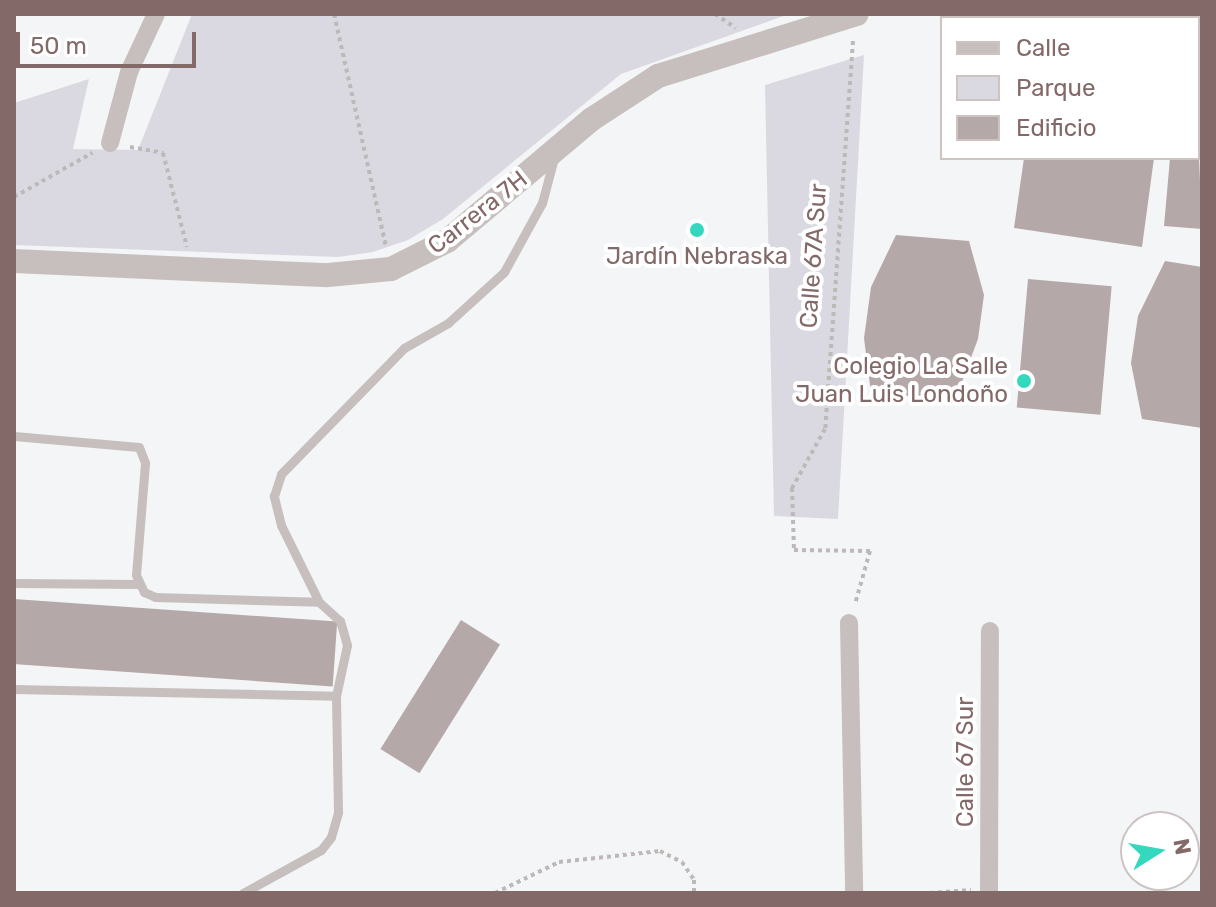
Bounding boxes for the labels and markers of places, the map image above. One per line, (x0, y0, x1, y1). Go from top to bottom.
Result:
marker: Jardín Nebraska (688, 221, 706, 239)
place label: Jardín Nebraska (606, 243, 788, 271)
place label: Colegio La Salle Juan Luis Londoño (795, 353, 1008, 409)
marker: Colegio La Salle Juan Luis Londoño (1015, 372, 1033, 390)

